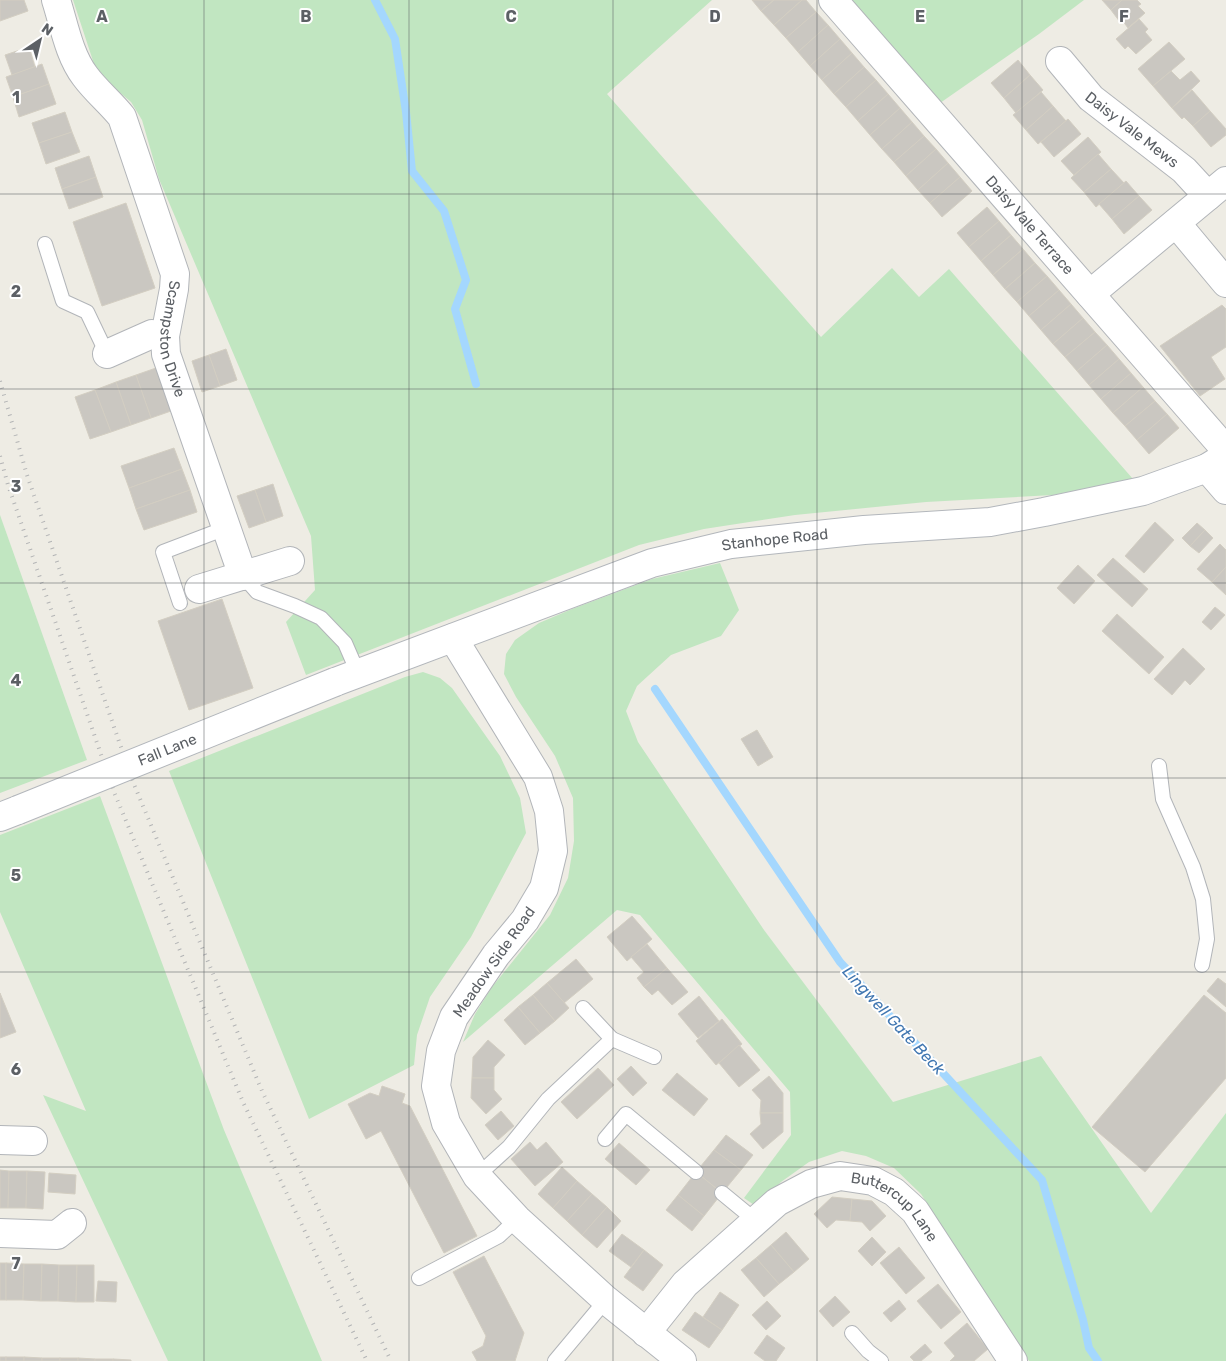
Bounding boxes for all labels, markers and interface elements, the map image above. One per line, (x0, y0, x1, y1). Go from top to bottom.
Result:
text: A (96, 7, 108, 26)
text: B (300, 7, 312, 26)
text: C (505, 7, 517, 26)
text: D (709, 7, 721, 26)
text: E (915, 7, 925, 26)
text: F (1119, 7, 1129, 26)
north arrow (15, 15, 65, 65)
text: N (38, 20, 56, 40)
text: 1 (12, 88, 20, 107)
street label: Daisy Vale Mews (1082, 88, 1183, 172)
street label: Daisy Vale Terrace (982, 172, 1078, 278)
street label: Scampston Drive (156, 280, 189, 399)
text: 2 (11, 282, 21, 301)
text: 3 (11, 477, 21, 496)
street label: Stanhope Road (720, 525, 829, 555)
text: 4 (11, 671, 22, 690)
street label: Fall Lane (135, 730, 199, 770)
text: 5 (11, 866, 21, 885)
street label: Meadow Side Road (449, 903, 539, 1021)
water label: Lingwell Gate Beck (838, 962, 949, 1079)
text: 6 (11, 1060, 21, 1079)
street label: Buttercup Lane (850, 1169, 941, 1245)
text: 7 (11, 1254, 21, 1273)

